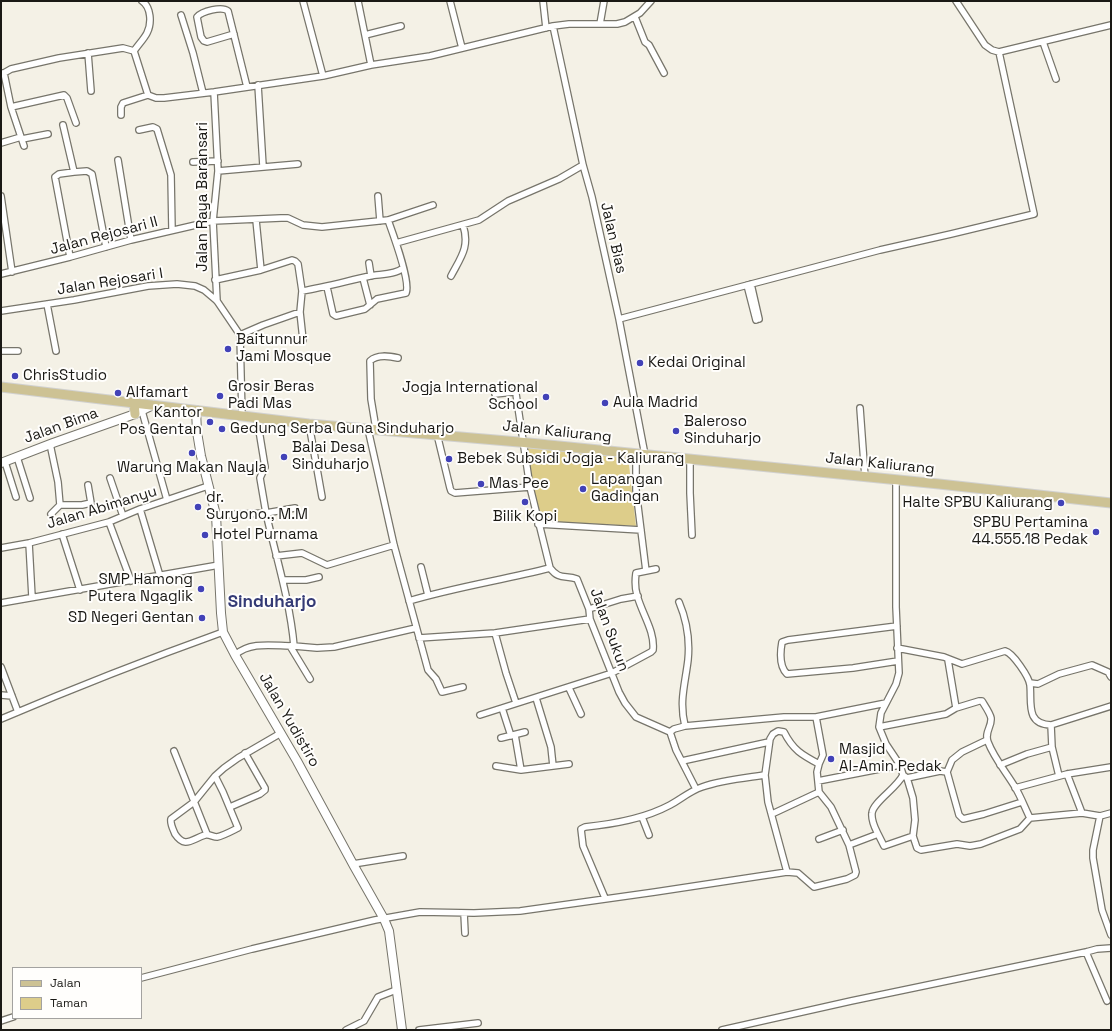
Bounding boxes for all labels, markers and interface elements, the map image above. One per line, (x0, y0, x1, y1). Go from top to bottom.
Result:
street label: Jalan Raya Baransari (194, 122, 212, 272)
street label: Jalan Bias (596, 201, 630, 275)
street label: Jalan Rejosari II (48, 213, 160, 259)
street label: Jalan Rejosari I (56, 265, 164, 299)
place label: Baitunnur Jami Mosque (236, 331, 331, 366)
marker: Baitunnur Jami Mosque (223, 344, 233, 354)
place label: Kedai Original (648, 354, 746, 372)
marker: Kedai Original (635, 358, 645, 368)
place label: ChrisStudio (23, 367, 107, 385)
marker: ChrisStudio (10, 371, 20, 381)
place label: Grosir Beras Padi Mas (228, 378, 314, 413)
place label: Jogja International School (402, 379, 538, 414)
place label: Alfamart (126, 384, 188, 402)
marker: Alfamart (113, 388, 123, 398)
marker: Grosir Beras Padi Mas (215, 391, 225, 401)
marker: Jogja International School (541, 392, 551, 402)
place label: Aula Madrid (613, 394, 698, 412)
marker: Aula Madrid (600, 398, 610, 408)
street label: Jalan Bima (21, 404, 101, 448)
place label: Kantor Pos Gentan (120, 404, 202, 439)
place label: Baleroso Sinduharjo (684, 413, 761, 448)
marker: Kantor Pos Gentan (205, 417, 215, 427)
street label: Jalan Kaliurang (502, 417, 612, 447)
place label: Gedung Serba Guna Sinduharjo (230, 420, 454, 438)
marker: Gedung Serba Guna Sinduharjo (217, 424, 227, 434)
marker: Baleroso Sinduharjo (671, 426, 681, 436)
place label: Balai Desa Sinduharjo (292, 439, 369, 474)
marker: Warung Makan Nayla (187, 448, 197, 458)
street label: Jalan Kaliurang (825, 449, 935, 479)
place label: Bebek Subsidi Jogja - Kaliurang (457, 450, 684, 468)
marker: Balai Desa Sinduharjo (279, 452, 289, 462)
marker: Bebek Subsidi Jogja - Kaliurang (444, 454, 454, 464)
place label: Warung Makan Nayla (117, 459, 267, 477)
place label: Lapangan Gadingan (591, 471, 663, 506)
place label: Mas Pee (489, 475, 549, 493)
marker: Mas Pee (476, 479, 486, 489)
street label: Jalan Abimanyu (45, 483, 159, 533)
marker: Lapangan Gadingan (578, 484, 588, 494)
place label: dr. Suryono., M.M (206, 489, 308, 524)
place label: Halte SPBU Kaliurang (902, 494, 1053, 512)
marker: Bilik Kopi (520, 497, 530, 507)
marker: Halte SPBU Kaliurang (1056, 498, 1066, 508)
marker: dr. Suryono., M.M (193, 502, 203, 512)
place label: Bilik Kopi (493, 508, 557, 526)
place label: SPBU Pertamina 44.555.18 Pedak (972, 514, 1088, 549)
place label: Hotel Purnama (213, 526, 318, 544)
marker: SPBU Pertamina 44.555.18 Pedak (1091, 527, 1101, 537)
marker: Hotel Purnama (200, 530, 210, 540)
place label: SMP Hamong Putera Ngaglik (88, 571, 193, 606)
marker: SMP Hamong Putera Ngaglik (196, 584, 206, 594)
street label: Jalan Sukun (586, 586, 632, 674)
district label: Sinduharjo (228, 592, 316, 612)
place label: SD Negeri Gentan (68, 609, 194, 627)
marker: SD Negeri Gentan (197, 613, 207, 623)
street label: Jalan Yudistiro (255, 670, 323, 770)
place label: Masjid Al-Amin Pedak (839, 741, 942, 776)
marker: Masjid Al-Amin Pedak (826, 754, 836, 764)
legend (12, 967, 142, 1019)
text: Jalan (50, 975, 81, 991)
text: Taman (50, 995, 87, 1011)

